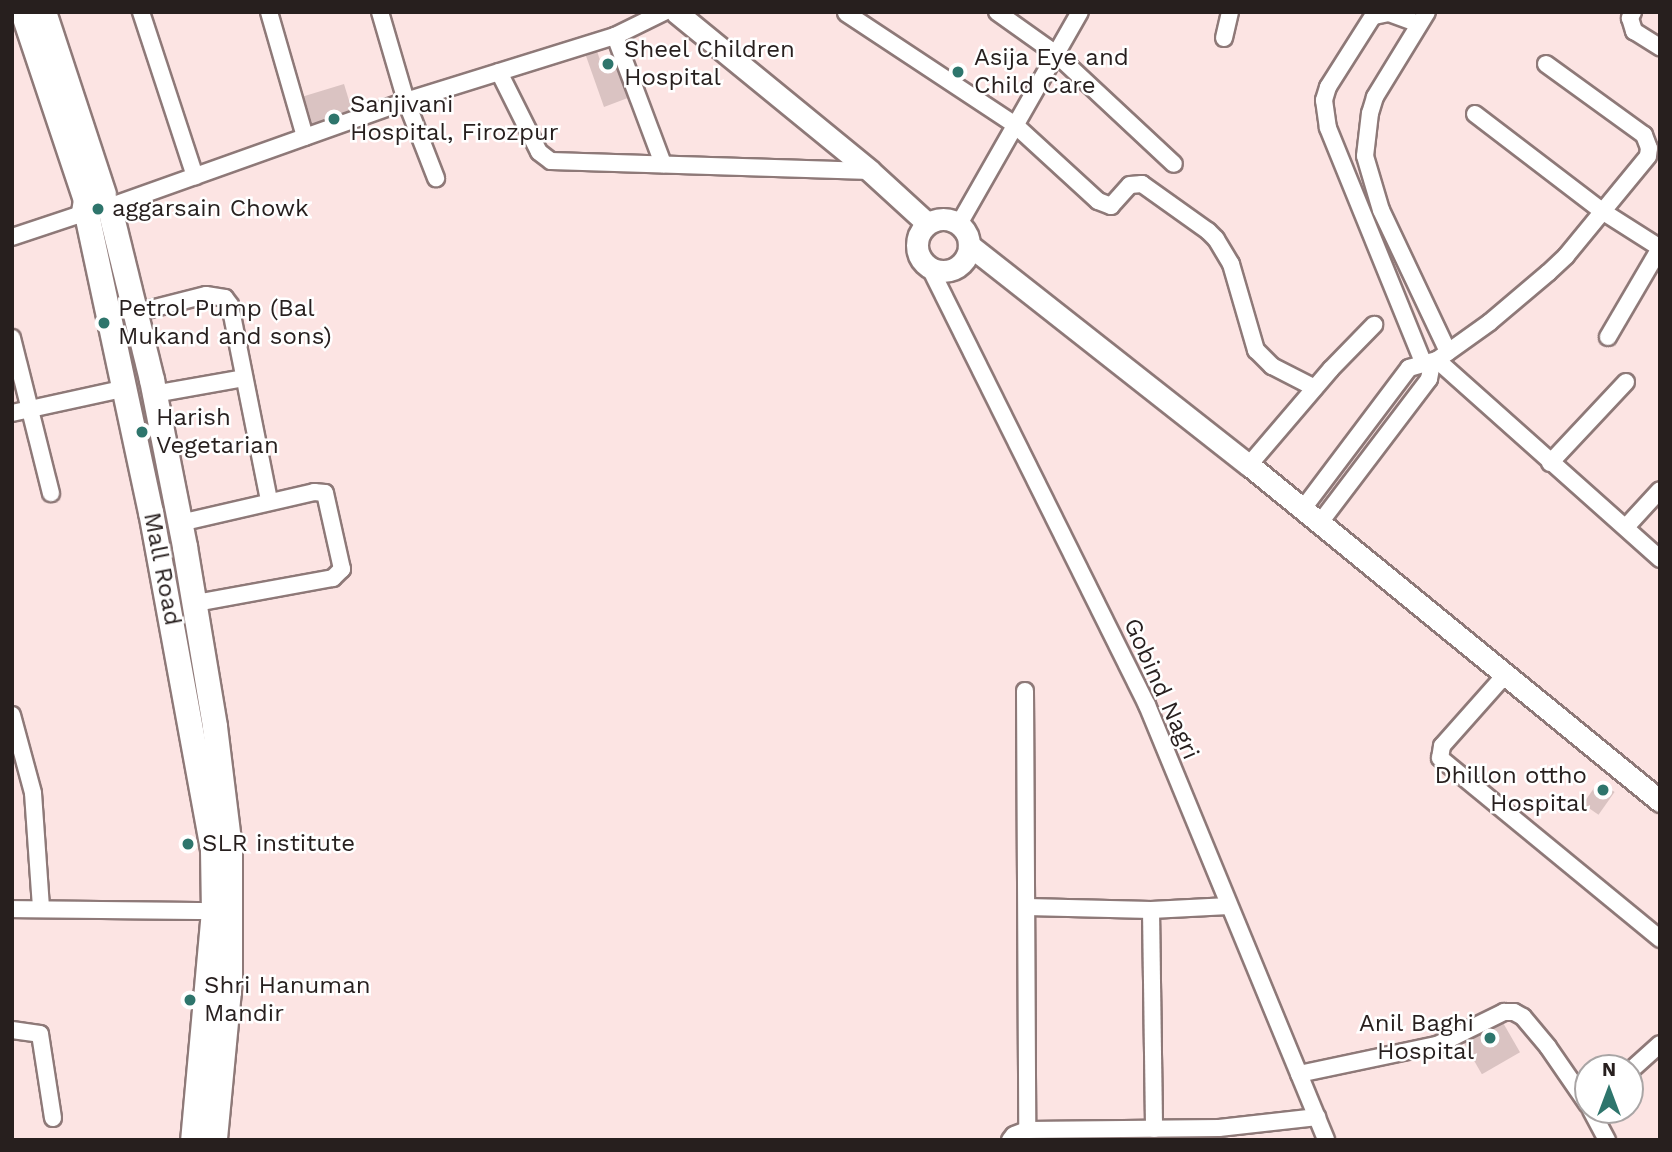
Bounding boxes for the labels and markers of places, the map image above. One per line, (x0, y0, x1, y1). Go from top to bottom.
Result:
place label: Sheel Children Hospital (624, 36, 796, 92)
place label: Asija Eye and Child Care (974, 44, 1129, 100)
marker: Sheel Children Hospital (598, 54, 618, 74)
marker: Asija Eye and Child Care (948, 62, 968, 82)
place label: Sanjivani Hospital, Firozpur (350, 91, 559, 147)
marker: Sanjivani Hospital, Firozpur (324, 109, 344, 129)
place label: aggarsain Chowk (112, 195, 309, 223)
marker: aggarsain Chowk (90, 201, 106, 217)
place label: Petrol Pump (Bal Mukand and sons) (118, 295, 332, 351)
marker: Petrol Pump (Bal Mukand and sons) (96, 315, 112, 331)
place label: Harish Vegetarian (156, 404, 279, 460)
marker: Harish Vegetarian (134, 424, 150, 440)
place label: Dhillon ottho Hospital (1434, 762, 1587, 818)
marker: Dhillon ottho Hospital (1593, 780, 1613, 800)
place label: SLR institute (202, 830, 355, 858)
marker: SLR institute (180, 836, 196, 852)
place label: Shri Hanuman Mandir (204, 972, 371, 1028)
marker: Shri Hanuman Mandir (182, 992, 198, 1008)
place label: Anil Baghi Hospital (1358, 1010, 1474, 1066)
marker: Anil Baghi Hospital (1480, 1028, 1500, 1048)

